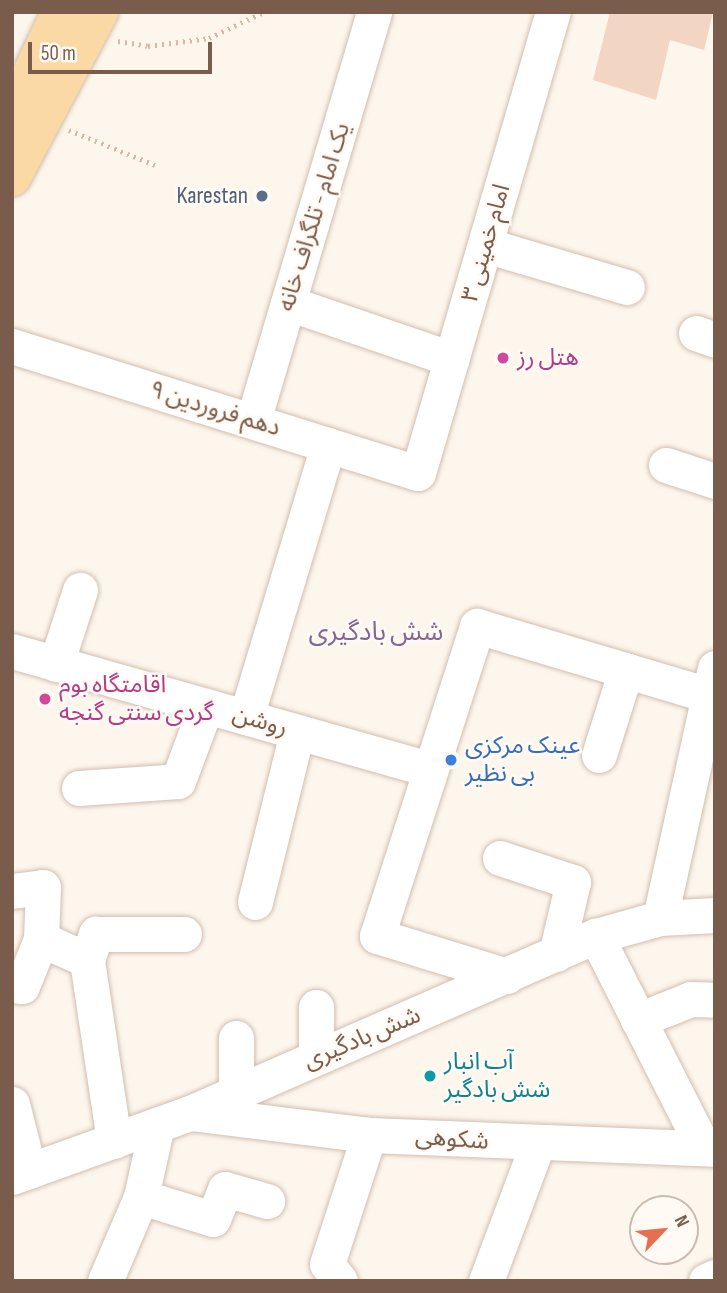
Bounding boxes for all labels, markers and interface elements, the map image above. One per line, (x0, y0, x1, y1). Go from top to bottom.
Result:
scale bar (32, 28, 215, 72)
text: 50 m (41, 41, 76, 66)
street label: یک امام - تلگراف خانه (272, 119, 356, 315)
street label: امام خمینی ۳ (455, 181, 517, 305)
place label: Karestan (177, 182, 248, 210)
marker: Karestan (254, 188, 270, 204)
place label: هتل رز (517, 344, 579, 372)
marker: هتل رز (495, 350, 511, 366)
street label: دهم فروردین ۹ (146, 375, 284, 443)
district label: شش بادگیری (309, 617, 443, 649)
place label: اقامتگاه بوم گردی سنتی گنجه (59, 671, 214, 727)
marker: اقامتگاه بوم گردی سنتی گنجه (37, 691, 53, 707)
street label: روشن (229, 699, 291, 743)
place label: عینک مرکزی بی نظیر (465, 732, 580, 788)
marker: عینک مرکزی بی نظیر (443, 752, 459, 768)
street label: شش بادگیری (299, 1000, 425, 1076)
place label: آب انبار شش بادگیر (444, 1048, 550, 1104)
marker: آب انبار شش بادگیر (422, 1068, 438, 1084)
street label: شکوهی (414, 1122, 490, 1156)
north arrow (629, 1195, 699, 1265)
text: N (669, 1212, 694, 1231)

